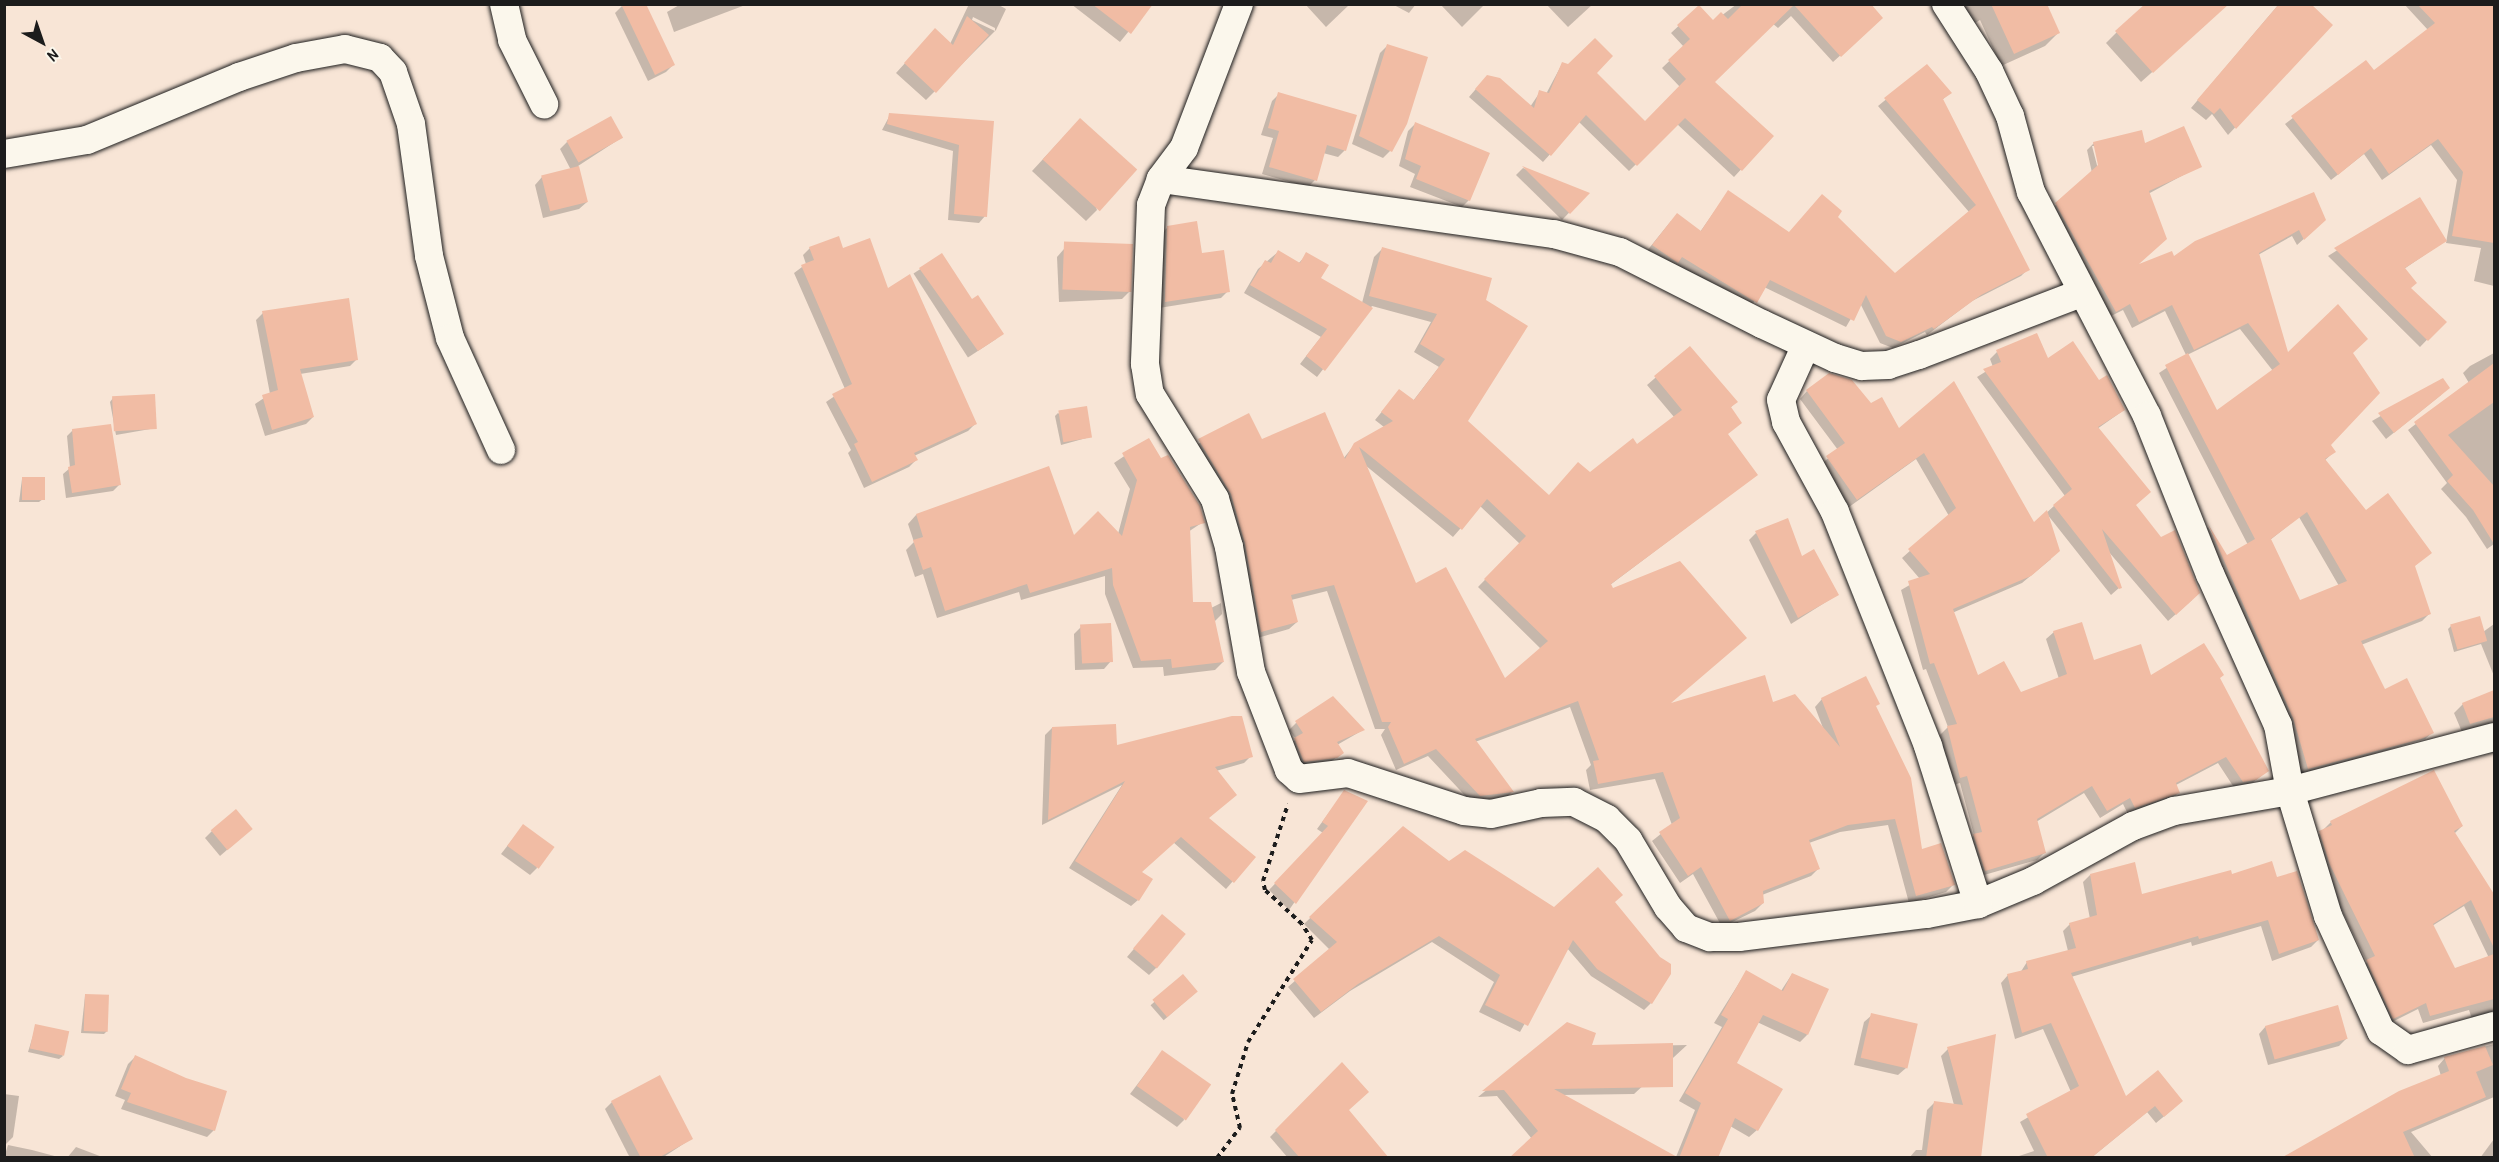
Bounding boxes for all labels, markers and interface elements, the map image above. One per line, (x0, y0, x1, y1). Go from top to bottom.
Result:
north arrow (12, 12, 72, 72)
text: N (43, 45, 64, 67)

